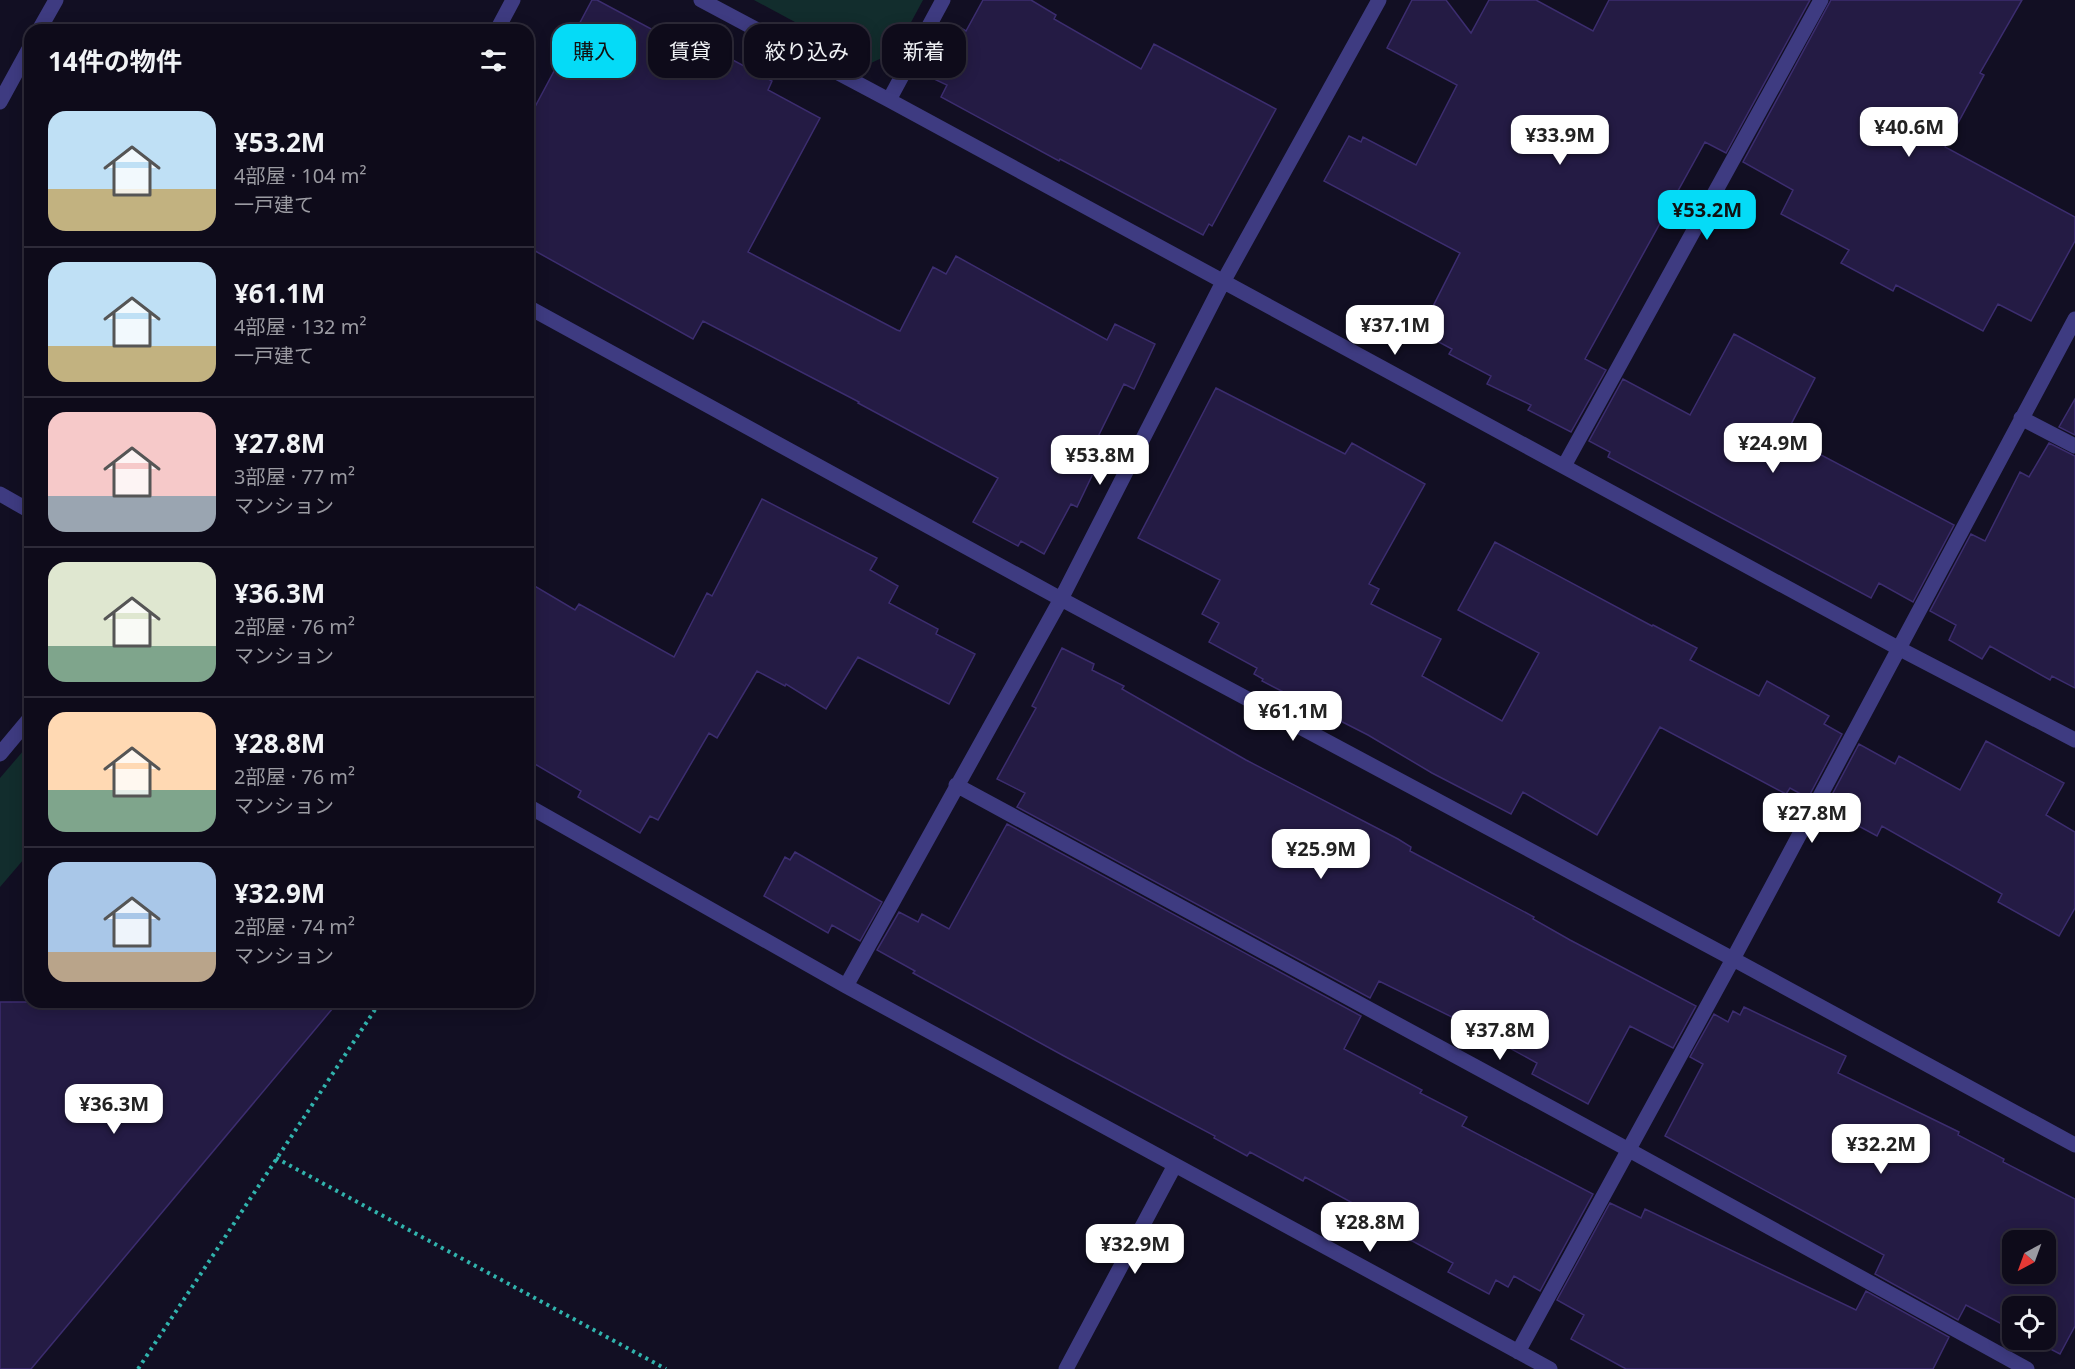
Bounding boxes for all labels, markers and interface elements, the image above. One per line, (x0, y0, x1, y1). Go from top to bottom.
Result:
chip: 購入 (552, 24, 636, 78)
chip: 賃貸 (648, 24, 732, 78)
chip: 絞り込み (744, 24, 870, 78)
chip: 新着 (882, 24, 966, 78)
text: 14件の物件 (48, 43, 182, 79)
icon: filters (477, 44, 510, 77)
pin: ¥40.6M (1860, 107, 1958, 158)
text: ¥40.6M (1874, 113, 1944, 140)
pin: ¥33.9M (1511, 115, 1609, 166)
text: ¥33.9M (1525, 121, 1595, 148)
text: ¥53.2M (234, 124, 325, 160)
icon: home (96, 135, 168, 207)
text: 4部屋 · 104 m² (234, 162, 366, 189)
pin: ¥53.2M (1658, 190, 1756, 241)
text: 一戸建て (234, 191, 314, 218)
text: ¥53.2M (1672, 196, 1742, 223)
text: ¥61.1M (234, 275, 325, 311)
icon: home (96, 286, 168, 358)
pin: ¥37.1M (1346, 305, 1444, 356)
text: ¥37.1M (1360, 311, 1430, 338)
text: 4部屋 · 132 m² (234, 313, 366, 340)
text: 一戸建て (234, 342, 314, 369)
pin: ¥24.9M (1724, 423, 1822, 474)
text: ¥27.8M (234, 425, 325, 461)
text: ¥24.9M (1738, 429, 1808, 456)
pin: ¥53.8M (1051, 435, 1149, 486)
icon: home (96, 436, 168, 508)
text: ¥53.8M (1065, 441, 1135, 468)
text: 3部屋 · 77 m² (234, 463, 355, 490)
text: マンション (234, 492, 334, 519)
text: ¥36.3M (234, 575, 325, 611)
icon: home (96, 586, 168, 658)
text: 2部屋 · 76 m² (234, 613, 355, 640)
text: マンション (234, 642, 334, 669)
pin: ¥61.1M (1244, 691, 1342, 742)
text: ¥61.1M (1258, 697, 1328, 724)
text: ¥28.8M (234, 725, 325, 761)
icon: home (96, 736, 168, 808)
text: 2部屋 · 76 m² (234, 763, 355, 790)
text: マンション (234, 792, 334, 819)
pin: ¥27.8M (1763, 793, 1861, 844)
text: ¥27.8M (1777, 799, 1847, 826)
pin: ¥25.9M (1272, 829, 1370, 880)
text: ¥25.9M (1286, 835, 1356, 862)
text: ¥32.9M (234, 875, 325, 911)
icon: home (96, 886, 168, 958)
text: 2部屋 · 74 m² (234, 913, 355, 940)
text: マンション (234, 942, 334, 969)
pin: ¥37.8M (1451, 1010, 1549, 1061)
text: ¥37.8M (1465, 1016, 1535, 1043)
pin: ¥36.3M (65, 1084, 163, 1135)
text: ¥36.3M (79, 1090, 149, 1117)
pin: ¥32.2M (1832, 1124, 1930, 1175)
text: ¥32.2M (1846, 1130, 1916, 1157)
pin: ¥28.8M (1321, 1202, 1419, 1253)
text: ¥28.8M (1335, 1208, 1405, 1235)
pin: ¥32.9M (1086, 1224, 1184, 1275)
text: ¥32.9M (1100, 1230, 1170, 1257)
north arrow (2002, 1230, 2056, 1284)
map controls (2002, 1230, 2056, 1350)
button: locate (2002, 1296, 2056, 1350)

